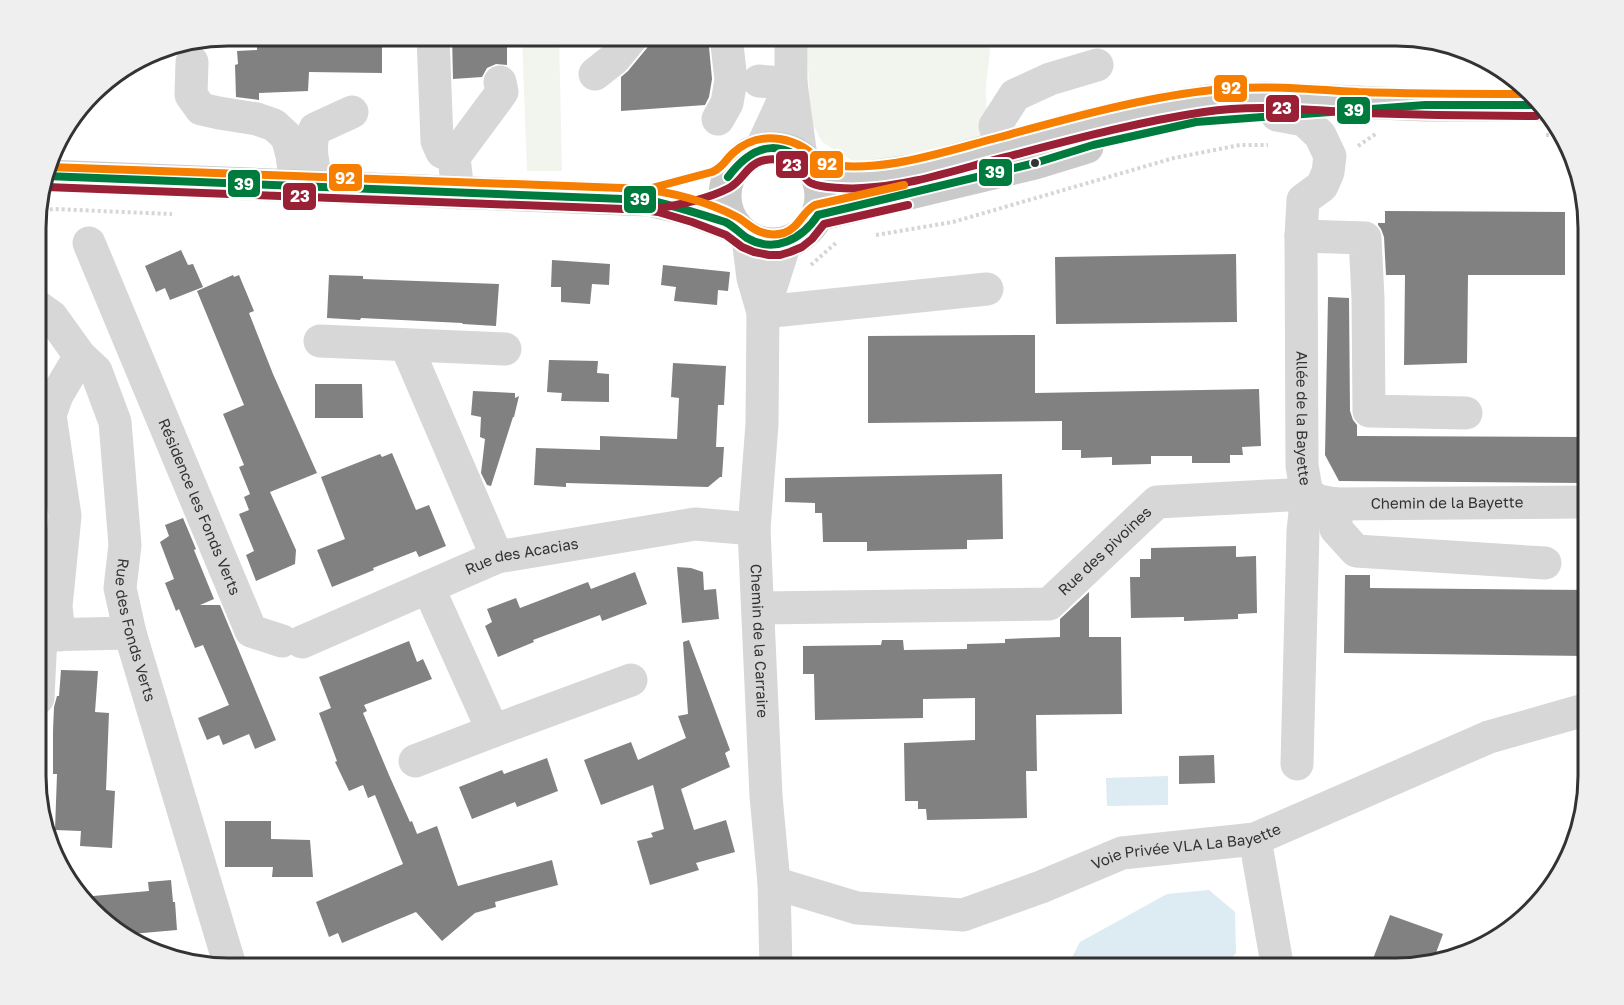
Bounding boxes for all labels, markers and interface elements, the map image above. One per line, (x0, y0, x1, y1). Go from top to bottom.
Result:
line badge: 92 (1213, 74, 1248, 103)
text: 92 (1221, 78, 1241, 98)
line badge: 23 (1265, 94, 1300, 123)
line badge: 39 (1336, 96, 1371, 125)
text: 23 (1272, 98, 1292, 118)
text: 39 (1344, 100, 1364, 120)
line badge: 23 (775, 150, 809, 179)
line badge: 92 (809, 150, 844, 179)
text: 92 (817, 154, 837, 174)
text: 23 (782, 155, 802, 175)
unlabelled marker (1029, 157, 1041, 169)
line badge: 39 (978, 158, 1013, 187)
text: 39 (985, 162, 1005, 182)
line badge: 92 (328, 163, 363, 192)
text: 92 (335, 168, 355, 188)
line badge: 39 (227, 169, 261, 198)
text: 39 (234, 174, 254, 194)
line badge: 23 (282, 182, 317, 211)
line badge: 39 (623, 185, 657, 214)
text: 23 (290, 186, 310, 206)
text: 39 (630, 189, 650, 209)
street label: Allée de la Bayette (1293, 351, 1315, 487)
street label: Résidence les Fonds Verts (155, 416, 245, 598)
street label: Chemin de la Bayette (1371, 493, 1524, 512)
street label: Rue des pivoines (1054, 502, 1155, 599)
street label: Rue des Acacias (462, 534, 580, 578)
street label: Rue des Fonds Verts (112, 557, 160, 704)
street label: Chemin de la Carraire (748, 563, 772, 719)
street label: Voie Privée VLA La Bayette (1088, 819, 1283, 873)

